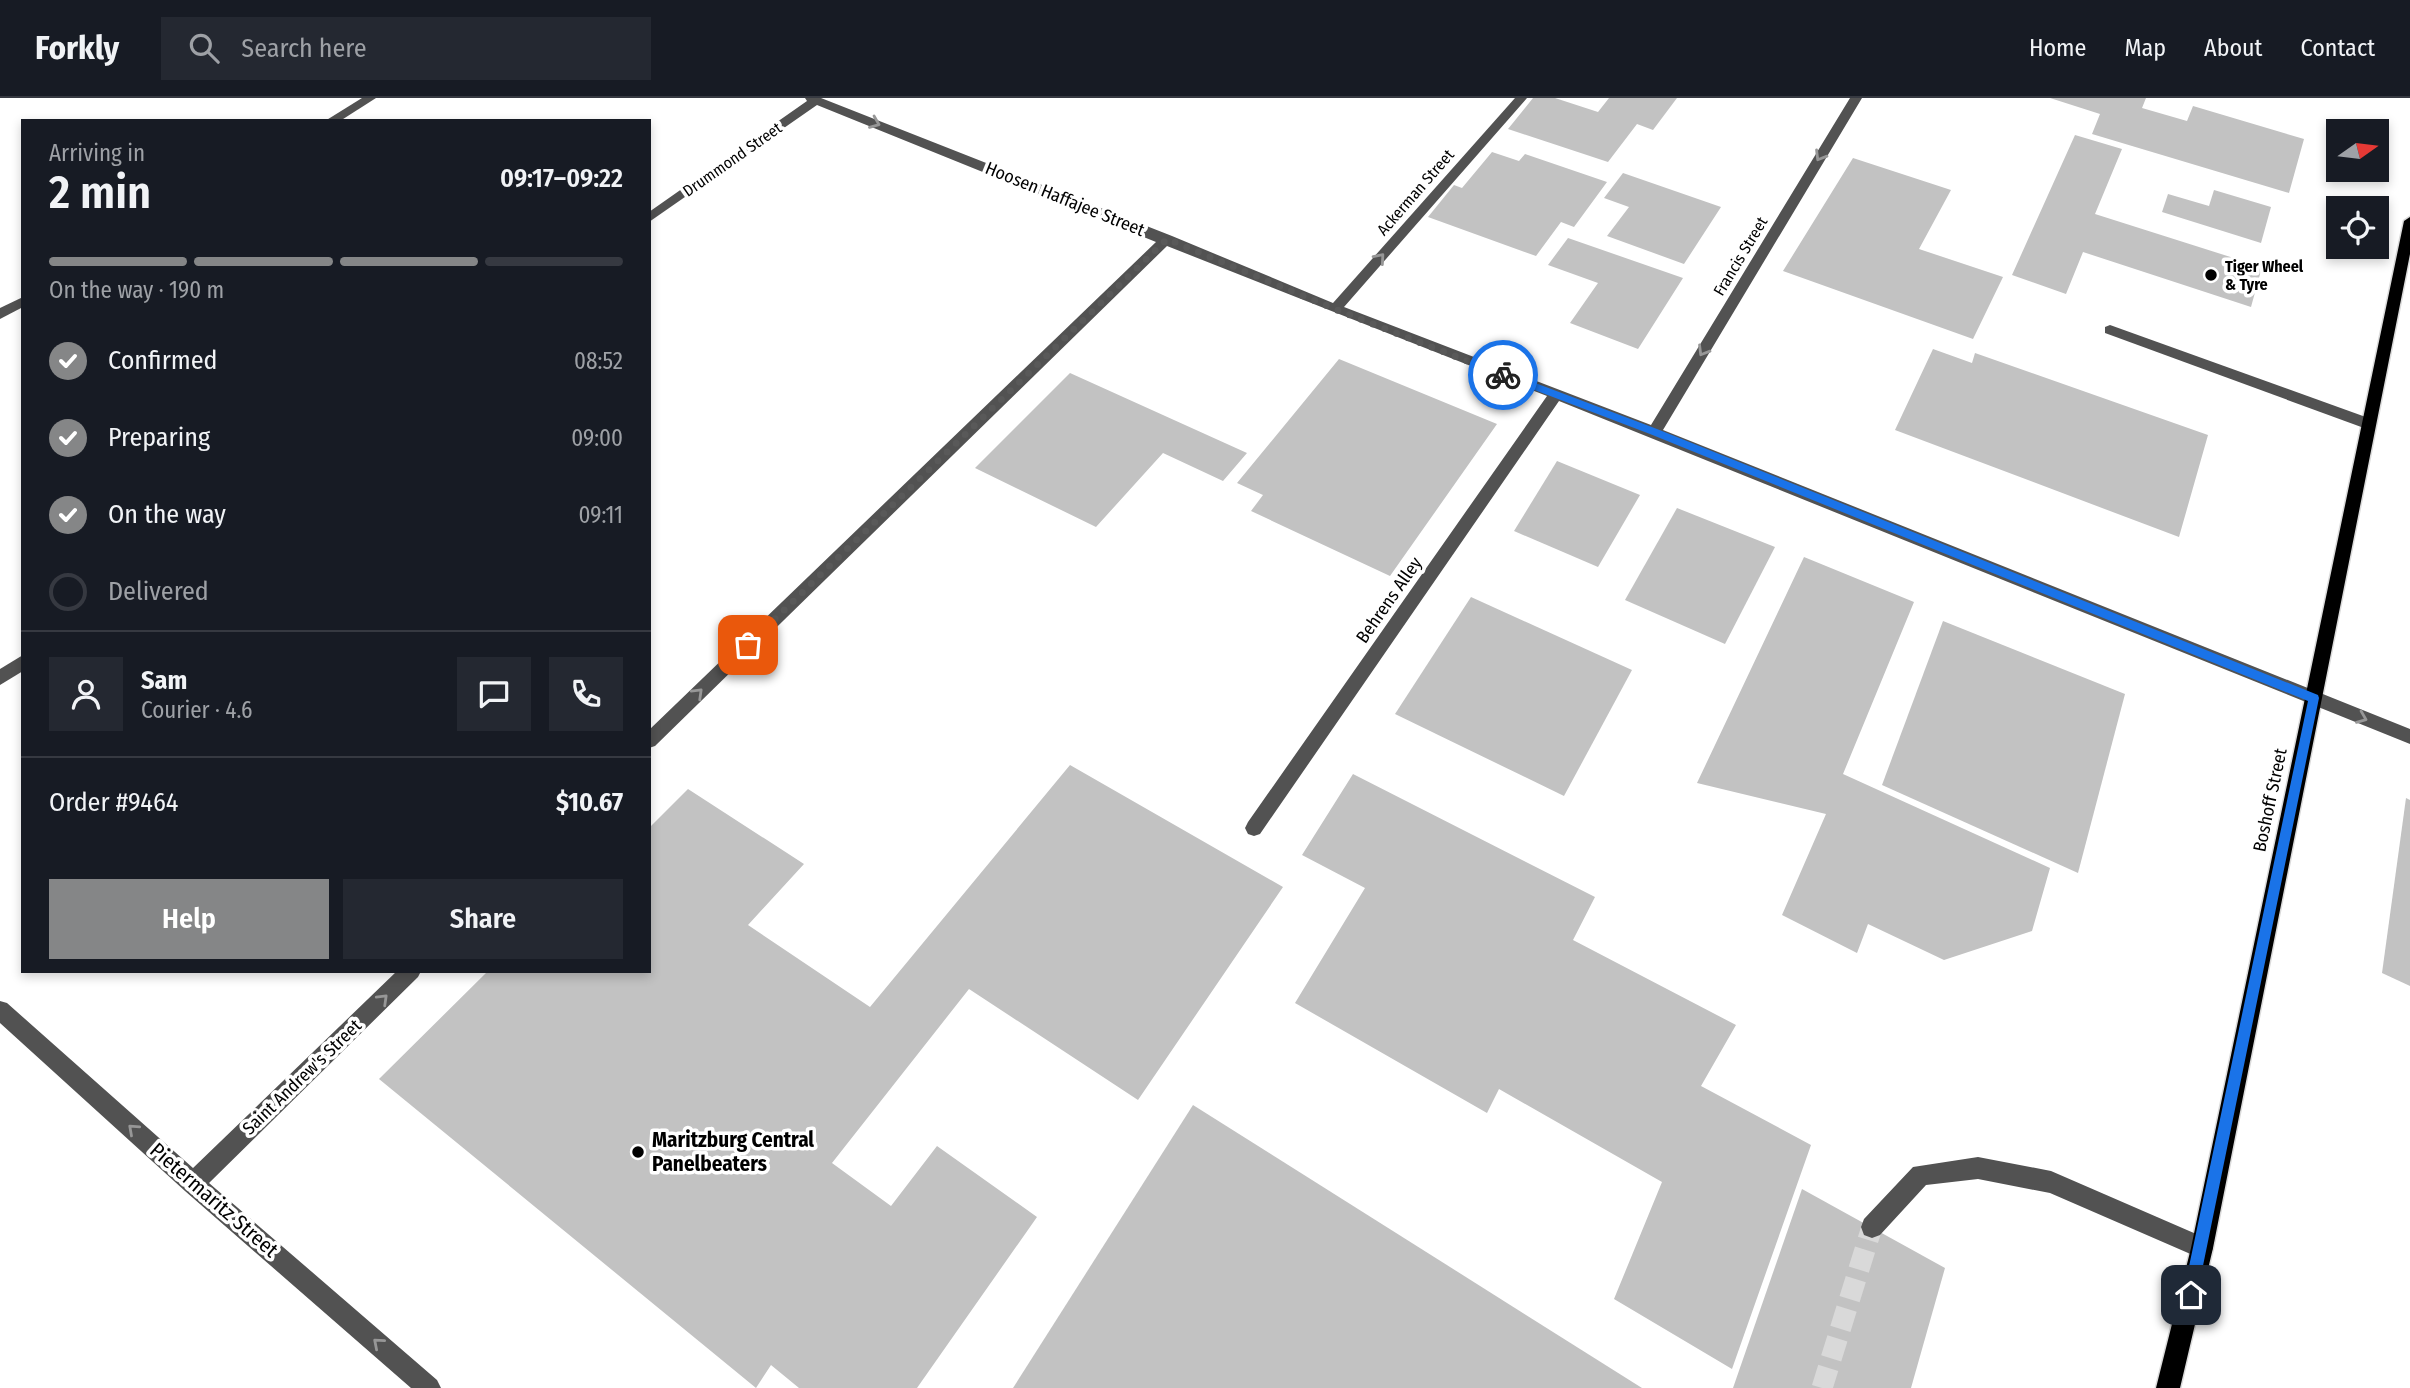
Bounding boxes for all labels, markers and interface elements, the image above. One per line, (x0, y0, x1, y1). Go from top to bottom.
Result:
search box (161, 17, 651, 80)
text: Forkly (35, 28, 119, 68)
icon: search (185, 29, 223, 67)
text: Search here (241, 33, 367, 64)
text: Home (2029, 34, 2086, 62)
text: Map (2124, 34, 2166, 62)
text: About (2204, 34, 2262, 62)
text: Contact (2300, 34, 2375, 62)
one-way arrow (868, 115, 880, 129)
street label: Drummond Street (679, 118, 786, 201)
north arrow (2326, 119, 2389, 182)
map controls (2326, 119, 2389, 259)
text: Arriving in (49, 139, 145, 167)
street label: Ackerman Street (1373, 145, 1458, 239)
one-way arrow (1816, 149, 1829, 162)
street label: Hoosen Haffajee Street (982, 157, 1148, 241)
text: 09:17–09:22 (500, 163, 623, 194)
text: 2 min (49, 165, 151, 220)
button: locate (2326, 196, 2389, 259)
street label: Francis Street (1709, 213, 1772, 299)
one-way arrow (1372, 253, 1384, 266)
place label: Tiger Wheel & Tyre (2225, 257, 2304, 294)
marker: Tiger Wheel & Tyre (2203, 267, 2219, 283)
text: On the way · 190 m (49, 276, 224, 304)
courier (1468, 340, 1538, 410)
icon: check (49, 342, 87, 380)
one-way arrow (1698, 343, 1711, 356)
text: Confirmed (108, 345, 218, 376)
text: 08:52 (574, 347, 623, 375)
icon: bike (1484, 356, 1522, 394)
icon: check (49, 419, 87, 457)
text: Preparing (108, 422, 210, 453)
text: 09:00 (571, 424, 623, 452)
icon: check (49, 496, 87, 534)
text: On the way (108, 499, 226, 530)
text: 09:11 (578, 501, 623, 529)
street label: Behrens Alley (1351, 553, 1427, 647)
text: Delivered (108, 576, 209, 607)
pin (718, 615, 778, 675)
icon: bag (729, 626, 767, 664)
button: person (49, 657, 123, 731)
button: chat (457, 657, 531, 731)
button: phone (549, 657, 623, 731)
text: Sam (141, 665, 187, 696)
one-way arrow (690, 689, 703, 702)
text: Courier · 4.6 (141, 696, 252, 724)
one-way arrow (2355, 709, 2367, 723)
street label: Boshoff Street (2248, 746, 2292, 854)
text: Order #9464 (49, 787, 178, 818)
text: $10.67 (556, 787, 623, 818)
button: Help (49, 879, 329, 959)
button: Share (343, 879, 623, 959)
one-way arrow (374, 994, 387, 1007)
street label: Saint Andrew's Street (238, 1015, 366, 1139)
one-way arrow (128, 1125, 141, 1137)
place label: Maritzburg Central Panelbeaters (652, 1127, 814, 1177)
street label: Pietermaritz Street (144, 1137, 284, 1263)
marker: Maritzburg Central Panelbeaters (630, 1144, 646, 1160)
pin (2161, 1265, 2221, 1325)
icon: home (2172, 1276, 2210, 1314)
one-way arrow (373, 1339, 386, 1351)

